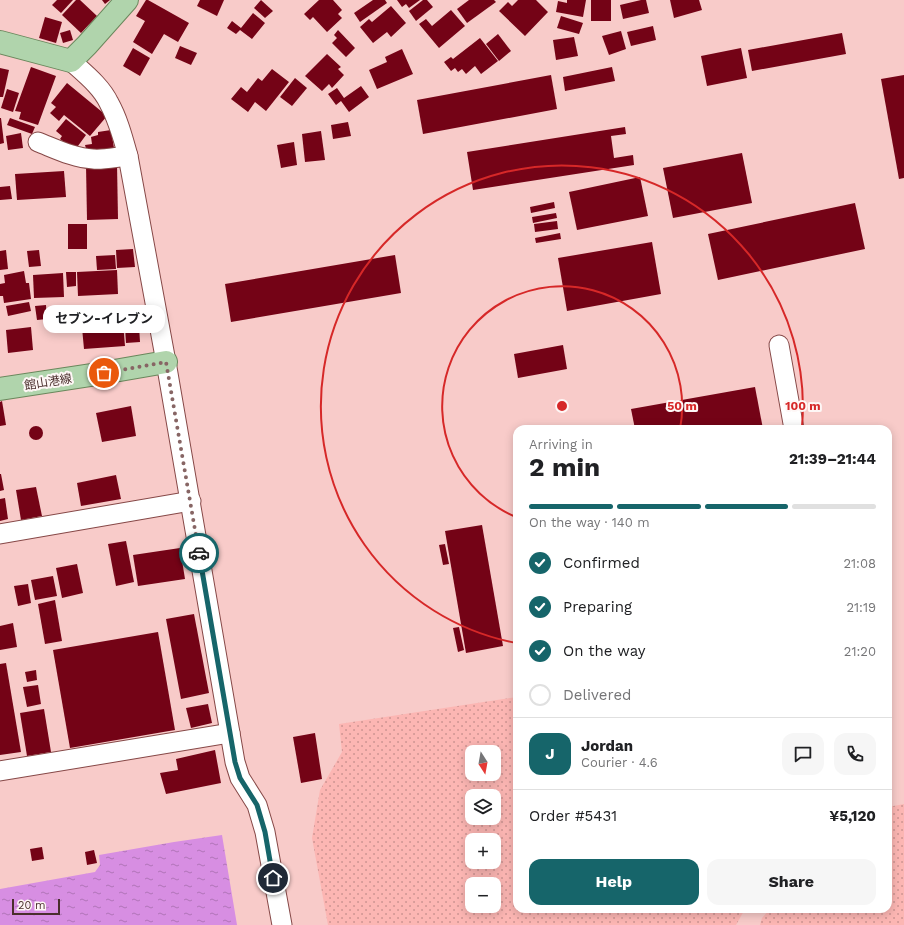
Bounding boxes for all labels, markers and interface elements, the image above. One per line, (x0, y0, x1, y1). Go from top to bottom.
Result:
callout: セブン-イレブン (43, 305, 165, 333)
text: セブン-イレブン (55, 311, 153, 326)
pin (87, 356, 121, 390)
icon: bag (93, 362, 115, 384)
street label: 館山港線 (23, 371, 73, 393)
centre of rings (555, 399, 569, 413)
text: 50 m (667, 399, 697, 413)
text: 100 m (785, 399, 821, 413)
text: Arriving in (529, 437, 593, 452)
text: 21:39–21:44 (789, 450, 876, 468)
text: 2 min (529, 452, 600, 482)
text: On the way · 140 m (529, 515, 650, 530)
courier (179, 533, 219, 573)
icon: car (188, 542, 210, 564)
icon: check (529, 552, 551, 574)
text: Confirmed (563, 554, 640, 572)
text: 21:08 (843, 556, 876, 571)
icon: check (529, 596, 551, 618)
text: Preparing (563, 598, 632, 616)
text: 21:19 (846, 600, 876, 615)
icon: check (529, 640, 551, 662)
text: On the way (563, 642, 645, 660)
text: 21:20 (844, 644, 876, 659)
text: Delivered (563, 686, 631, 704)
button: chat (782, 733, 824, 775)
button: phone (834, 733, 876, 775)
text: Jordan (581, 737, 633, 755)
north arrow (465, 745, 501, 781)
map controls (465, 745, 501, 913)
text: J (545, 745, 555, 763)
text: Courier · 4.6 (581, 755, 658, 770)
button: layers (465, 789, 501, 825)
text: Order #5431 (529, 807, 617, 825)
text: ¥5,120 (829, 807, 876, 825)
button: + (465, 833, 501, 869)
button: Help (529, 859, 699, 905)
button: Share (707, 859, 876, 905)
pin (256, 861, 290, 895)
icon: home (262, 867, 284, 889)
button: − (465, 877, 501, 913)
scale bar (12, 897, 60, 916)
text: 20 m (18, 899, 46, 912)

